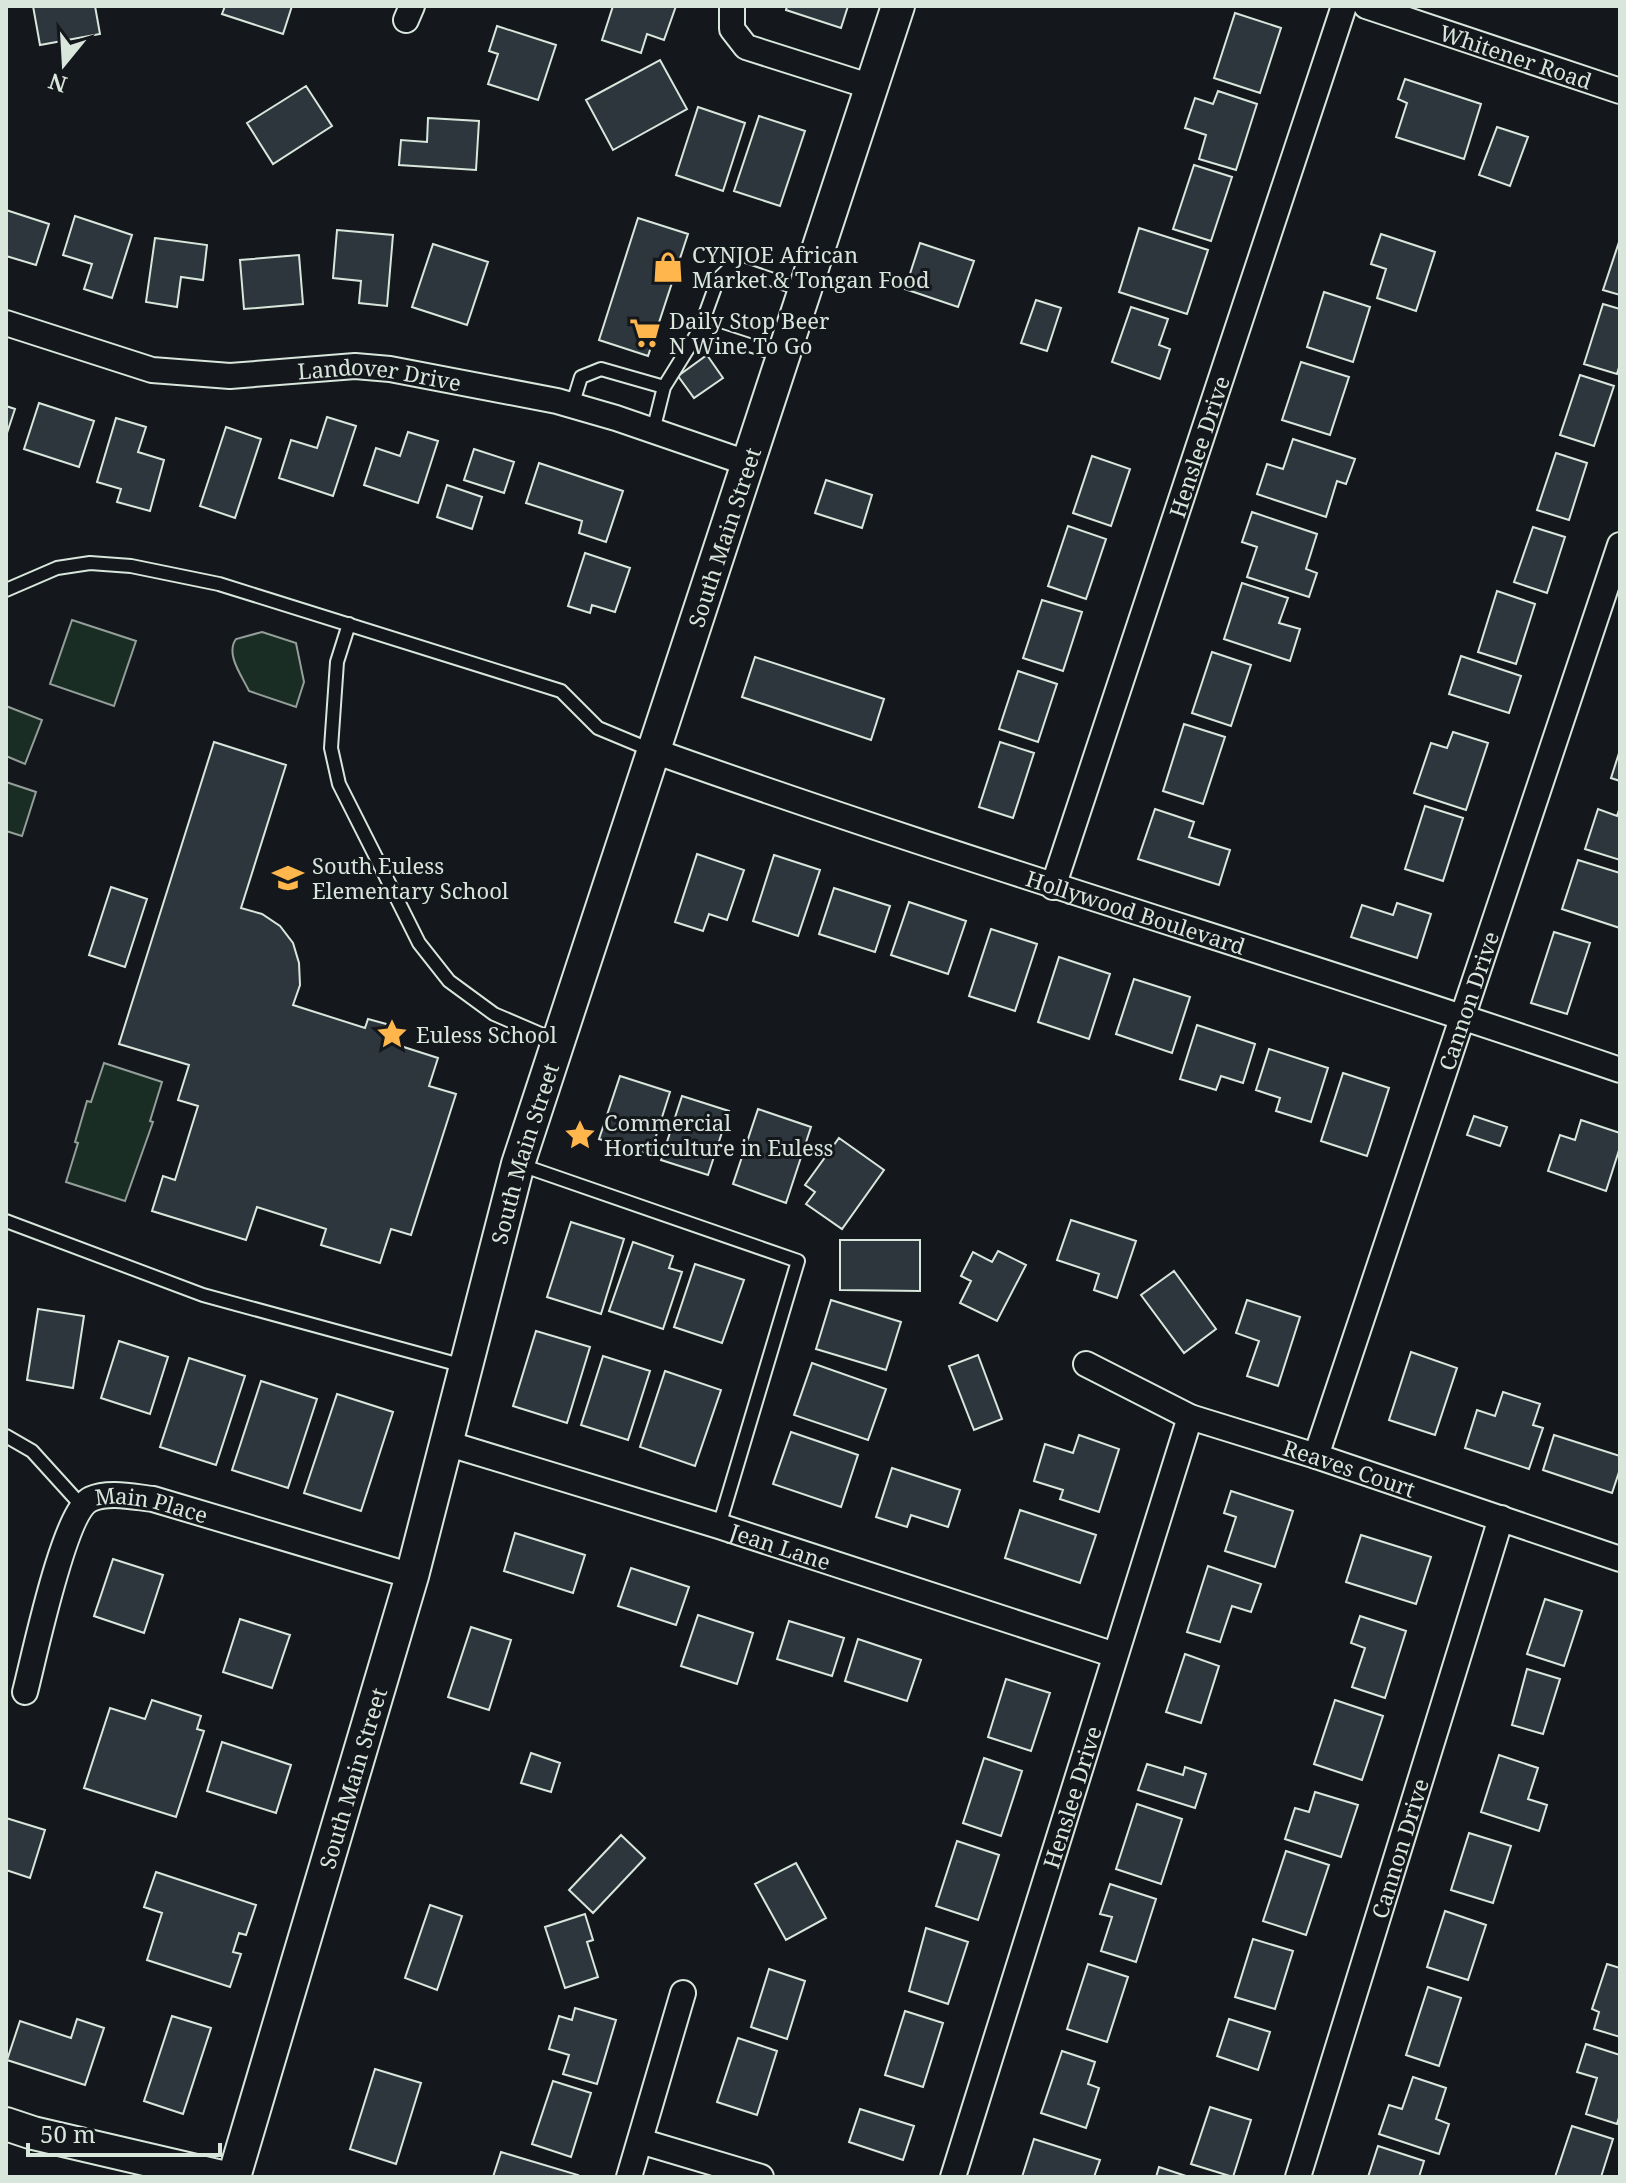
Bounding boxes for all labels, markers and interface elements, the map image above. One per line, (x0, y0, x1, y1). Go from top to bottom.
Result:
street label: Whitener Road (1436, 17, 1596, 96)
north arrow (24, 24, 104, 104)
text: N (45, 67, 70, 101)
place label: CYNJOE African Market & Tongan Food (692, 239, 930, 294)
shop icon: CYNJOE African Market & Tongan Food (651, 250, 685, 284)
place label: Daily Stop Beer N Wine To Go (669, 305, 830, 360)
supermarket icon: Daily Stop Beer N Wine To Go (628, 316, 662, 350)
street label: Landover Drive (296, 351, 464, 397)
street label: Henslee Drive (1161, 372, 1236, 521)
street label: South Main Street (680, 443, 767, 631)
place label: South Euless Elementary School (312, 850, 509, 905)
school or university icon: South Euless Elementary School (271, 861, 305, 895)
street label: Hollywood Boulevard (1022, 862, 1250, 961)
street label: Cannon Drive (1431, 927, 1505, 1074)
place icon: Euless School (375, 1017, 409, 1051)
place label: Euless School (416, 1019, 557, 1049)
street label: South Main Street (483, 1059, 565, 1247)
place label: Commercial Horticulture in Euless (604, 1107, 834, 1162)
place icon: Commercial Horticulture in Euless (563, 1118, 597, 1152)
street label: Reaves Court (1280, 1432, 1419, 1504)
street label: Main Place (93, 1479, 212, 1530)
street label: Jean Lane (725, 1515, 835, 1576)
street label: South Main Street (311, 1684, 393, 1872)
street label: Henslee Drive (1035, 1722, 1108, 1872)
street label: Cannon Drive (1364, 1775, 1435, 1922)
scale bar (28, 2107, 220, 2157)
text: 50 m (40, 2117, 96, 2150)

